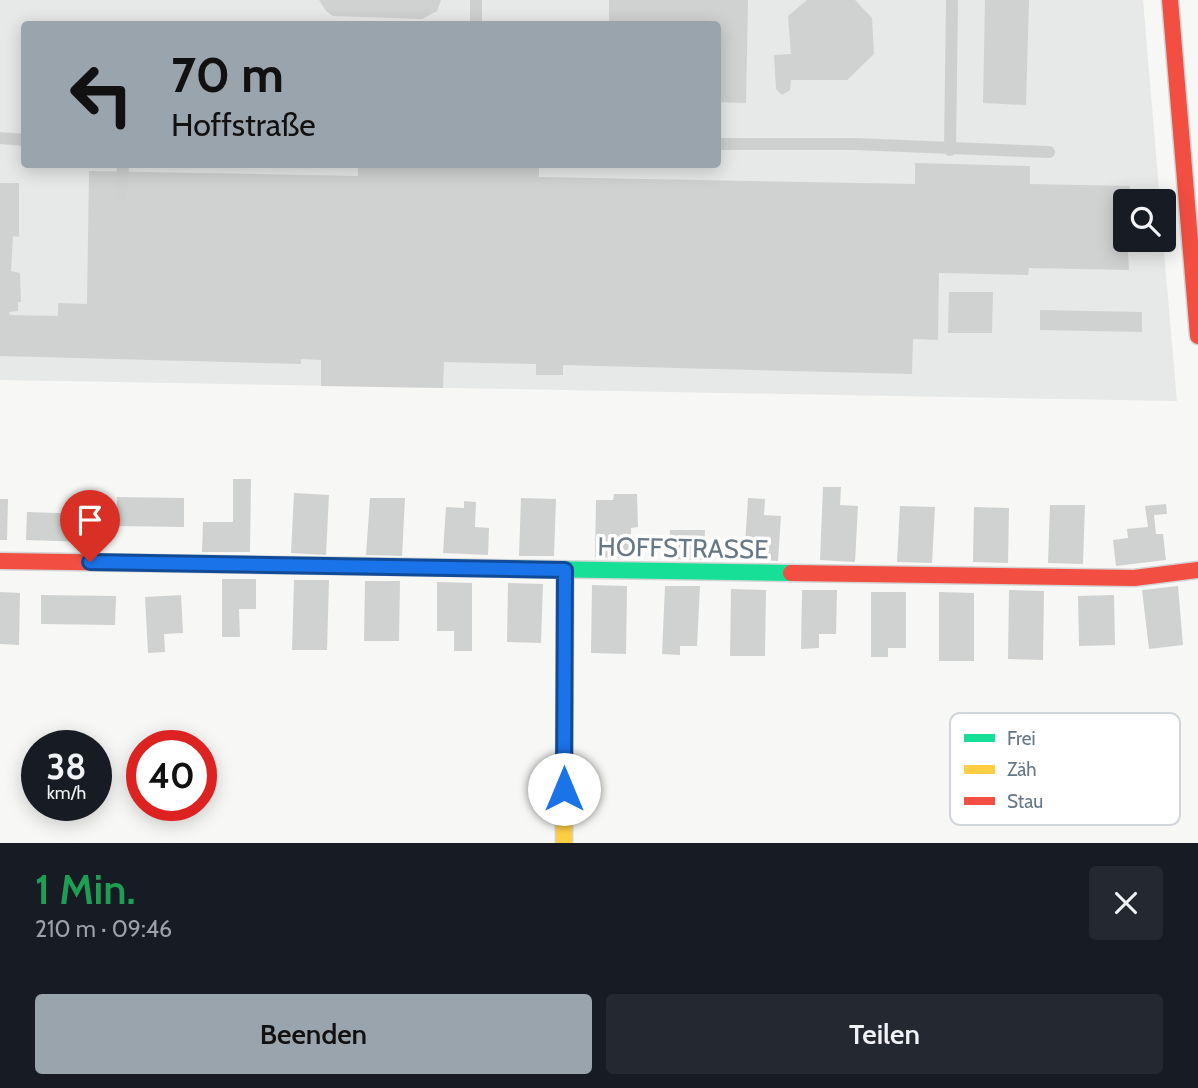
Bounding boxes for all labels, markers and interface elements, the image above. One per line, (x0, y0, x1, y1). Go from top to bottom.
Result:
text: 70 m (171, 45, 284, 104)
icon: left (56, 49, 147, 140)
text: Hoffstraße (171, 105, 316, 144)
map controls (1113, 189, 1176, 252)
button: search (1113, 189, 1176, 252)
pin (60, 490, 120, 562)
icon: arrive (71, 501, 109, 539)
street label: HOFFSTRASSE (597, 531, 769, 565)
legend (950, 713, 1180, 825)
text: Frei (1007, 727, 1036, 750)
speed limit sign: 40 (126, 730, 217, 821)
text: 38 (46, 745, 87, 788)
position arrow (527, 752, 601, 826)
text: Zäh (1007, 758, 1037, 781)
text: km/h (47, 782, 86, 804)
text: Stau (1007, 790, 1043, 813)
text: 1 Min. (35, 863, 136, 915)
button: close (1089, 866, 1163, 940)
text: 210 m · 09:46 (35, 915, 172, 943)
button: Beenden (35, 994, 592, 1074)
button: Teilen (606, 994, 1163, 1074)

